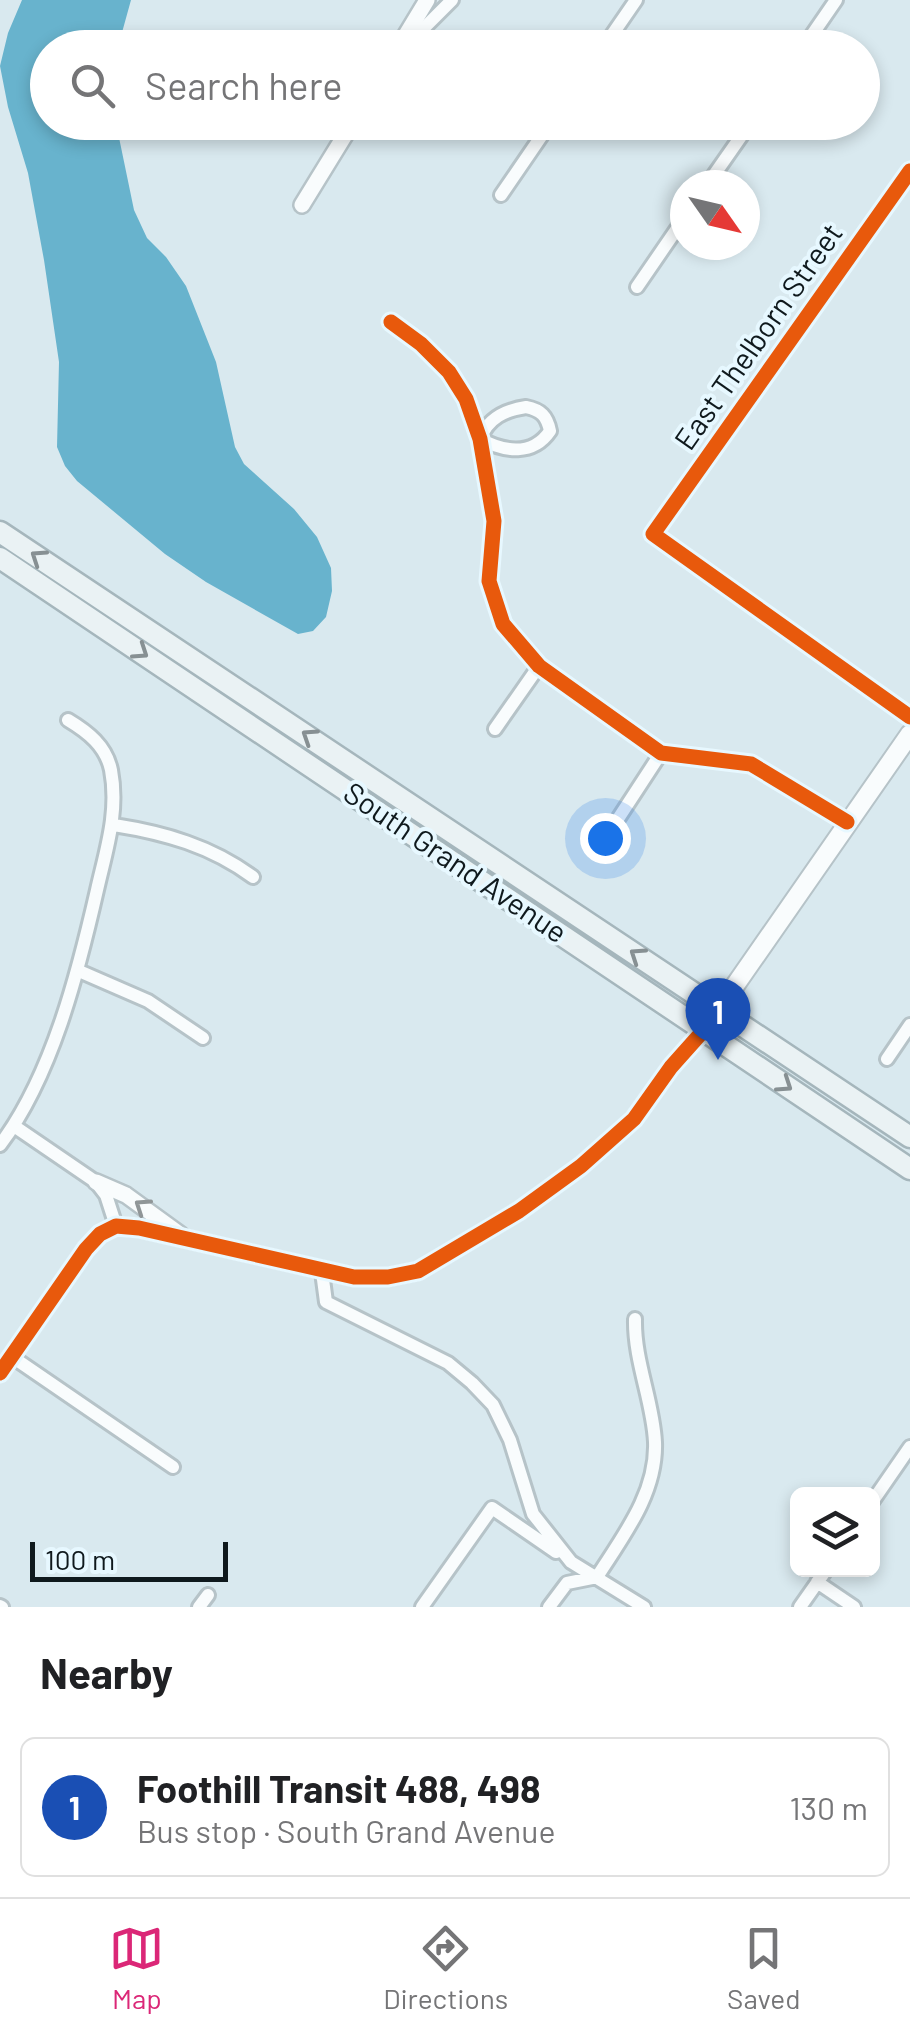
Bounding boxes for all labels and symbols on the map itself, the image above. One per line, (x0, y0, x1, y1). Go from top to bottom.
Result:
north arrow (670, 170, 760, 260)
street label: East Thelborn Street (666, 216, 849, 456)
one-way arrow (30, 550, 48, 569)
one-way arrow (130, 640, 148, 659)
one-way arrow (301, 730, 319, 749)
street label: South Grand Avenue (338, 773, 575, 949)
your location (580, 813, 631, 864)
one-way arrow (630, 949, 648, 968)
pin: 1 (686, 978, 750, 1060)
one-way arrow (774, 1072, 792, 1091)
one-way arrow (135, 1200, 154, 1218)
scale bar (30, 1537, 228, 1582)

